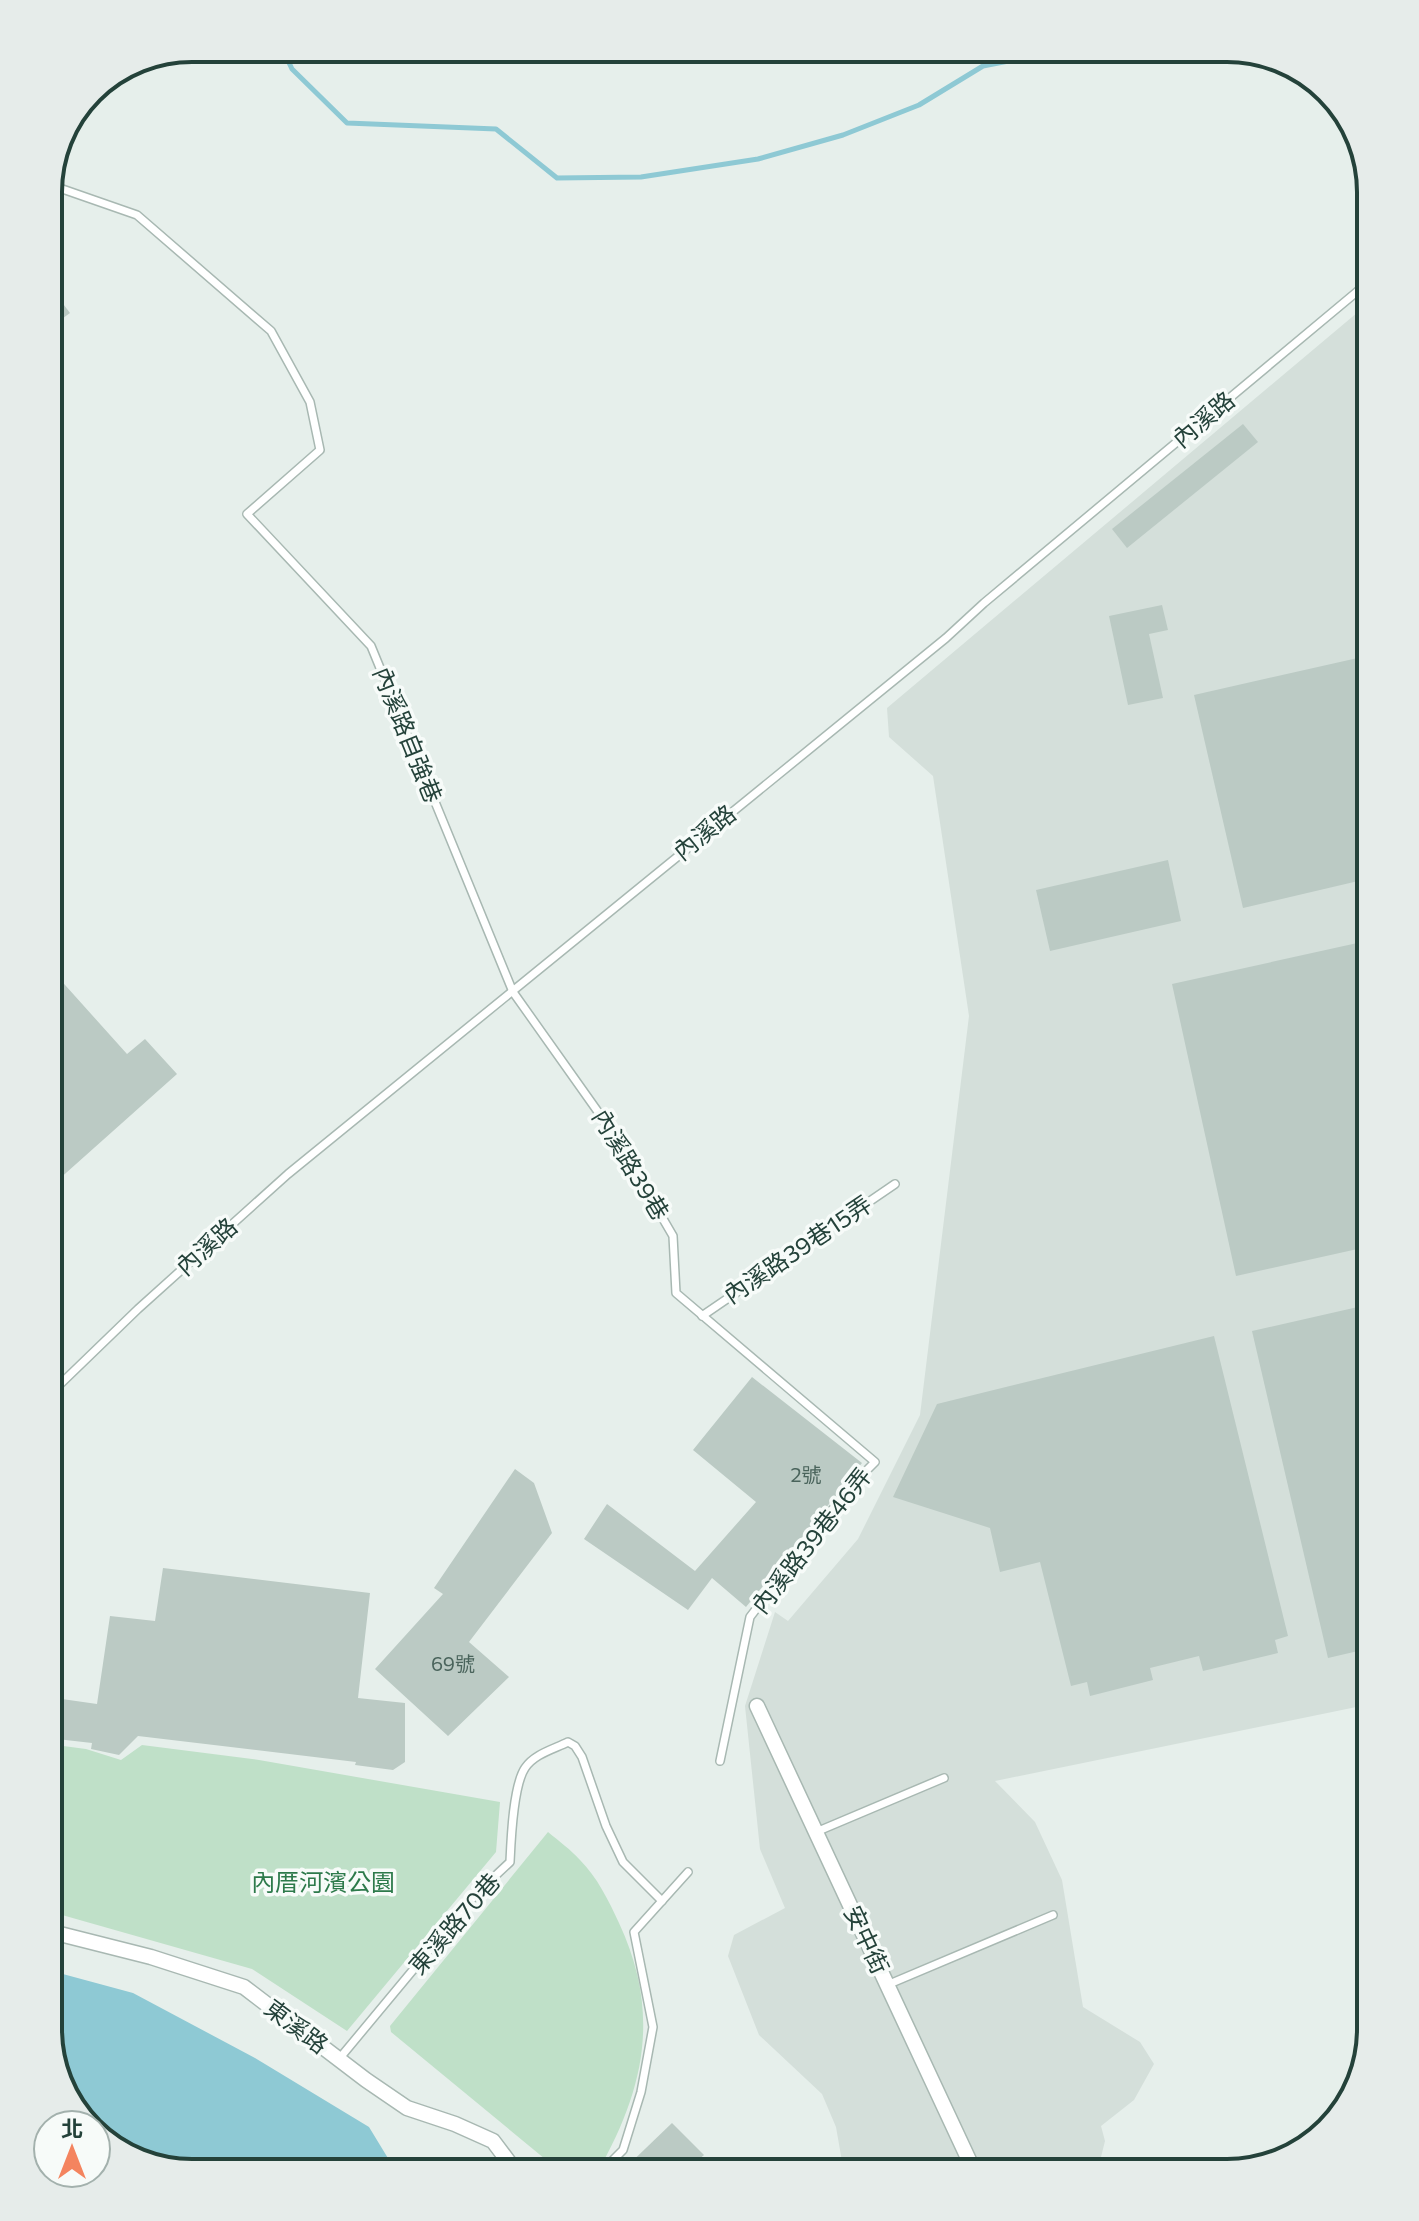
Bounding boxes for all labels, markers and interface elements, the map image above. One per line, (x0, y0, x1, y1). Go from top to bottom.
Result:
street label: 內溪路 (1166, 385, 1240, 453)
street label: 內溪路自強巷 (368, 662, 449, 807)
street label: 內溪路 (667, 798, 741, 866)
street label: 內溪路39巷 (587, 1104, 676, 1225)
street label: 內溪路39巷15弄 (718, 1189, 877, 1309)
street label: 內溪路 (170, 1211, 242, 1281)
street label: 內溪路39巷46弄 (745, 1461, 877, 1619)
house number: 2號 (790, 1462, 822, 1486)
house number: 69號 (431, 1651, 475, 1675)
park label: 內厝河濱公園 (251, 1867, 395, 1896)
street label: 東溪路70巷 (402, 1867, 506, 1979)
street label: 安中街 (839, 1901, 896, 1978)
street label: 東溪路 (259, 1993, 334, 2059)
north arrow (32, 2109, 112, 2189)
text: 北 (61, 2115, 83, 2142)

